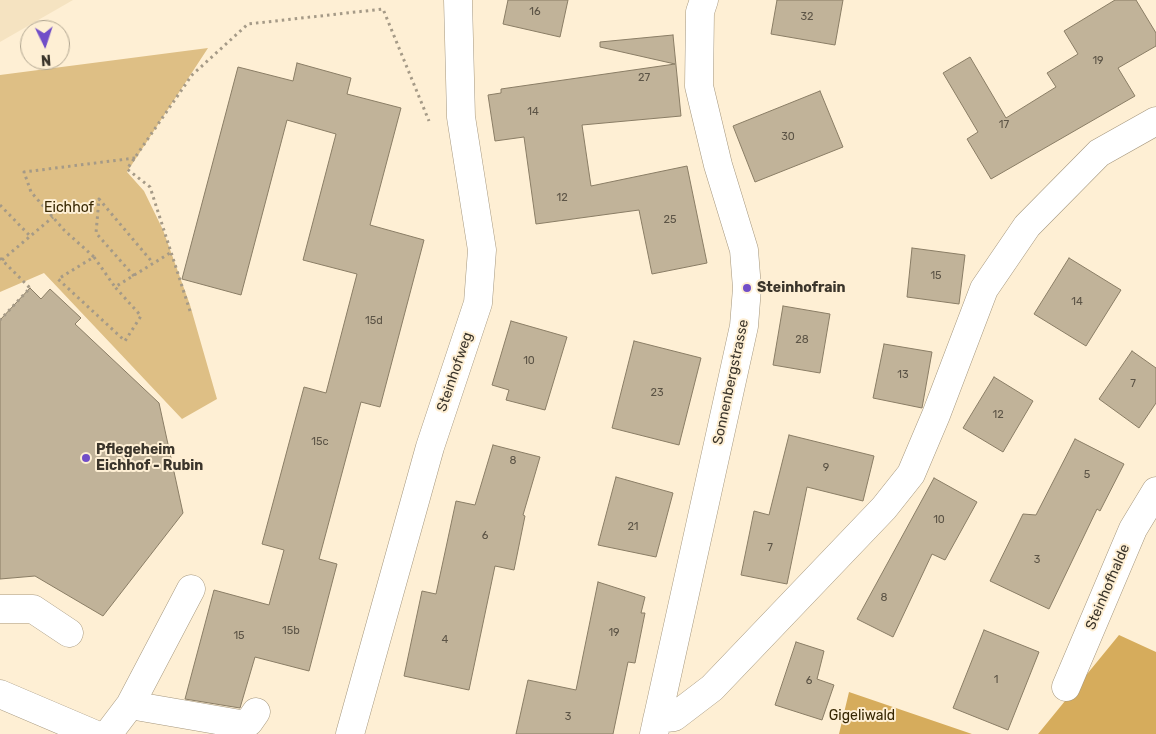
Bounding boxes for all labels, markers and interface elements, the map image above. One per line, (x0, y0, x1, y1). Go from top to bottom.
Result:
house number: 16 (529, 5, 541, 19)
house number: 32 (800, 10, 814, 24)
north arrow (20, 20, 70, 70)
text: N (40, 51, 52, 68)
house number: 19 (1092, 54, 1104, 68)
house number: 27 (638, 71, 650, 85)
house number: 14 (527, 105, 539, 119)
house number: 17 (999, 118, 1009, 132)
house number: 30 (781, 130, 795, 144)
house number: 12 (556, 191, 568, 205)
park label: Eichhof (44, 200, 94, 216)
house number: 25 (664, 213, 676, 227)
house number: 15 (930, 269, 942, 283)
place label: Steinhofrain (757, 280, 845, 296)
marker: Steinhofrain (741, 282, 753, 294)
house number: 14 (1071, 295, 1083, 309)
house number: 15d (365, 314, 383, 328)
street label: Sonnenbergstrasse (710, 318, 752, 446)
street label: Steinhofweg (434, 330, 476, 414)
house number: 28 (795, 333, 809, 347)
house number: 10 (523, 354, 535, 368)
house number: 13 (897, 368, 909, 382)
house number: 7 (1130, 377, 1136, 391)
house number: 23 (650, 386, 664, 400)
house number: 12 (992, 408, 1004, 422)
house number: 15c (311, 435, 329, 449)
place label: Pflegeheim Eichhof - Rubin (96, 442, 203, 474)
marker: Pflegeheim Eichhof - Rubin (80, 452, 92, 464)
house number: 8 (510, 454, 516, 468)
house number: 9 (823, 461, 829, 475)
house number: 5 (1084, 468, 1090, 482)
house number: 10 (933, 513, 945, 527)
house number: 21 (627, 520, 639, 534)
house number: 6 (482, 529, 488, 543)
house number: 7 (767, 541, 773, 555)
street label: Steinhofhalde (1082, 542, 1134, 632)
house number: 3 (1034, 553, 1040, 567)
house number: 8 (881, 591, 887, 605)
house number: 15b (282, 624, 300, 638)
house number: 19 (608, 626, 620, 640)
house number: 15 (233, 629, 245, 643)
house number: 4 (442, 633, 448, 647)
house number: 1 (994, 673, 998, 687)
house number: 6 (806, 674, 812, 688)
park label: Gigeliwald (829, 708, 895, 724)
house number: 3 (565, 710, 571, 724)

